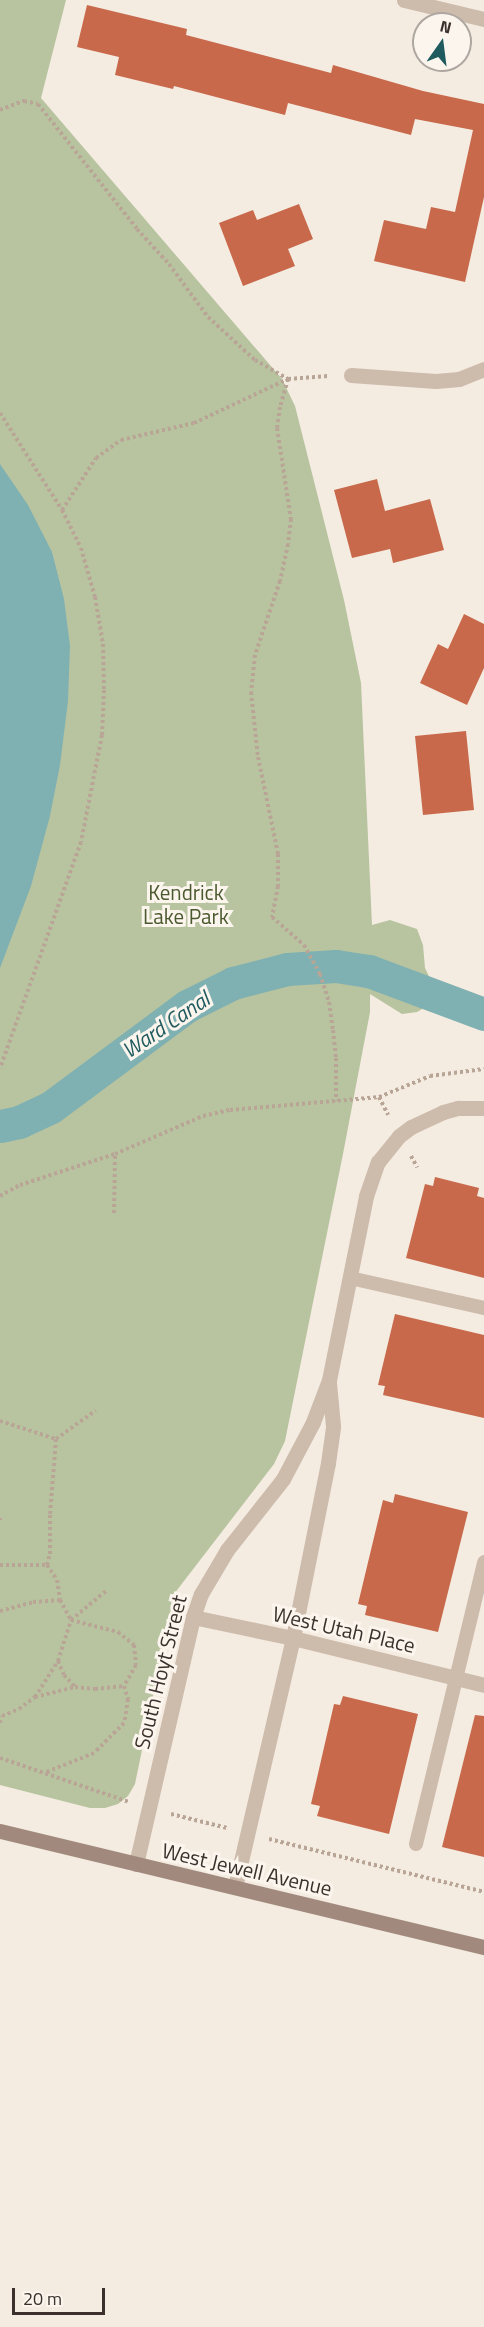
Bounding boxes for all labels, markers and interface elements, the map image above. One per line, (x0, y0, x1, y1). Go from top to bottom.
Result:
north arrow (412, 12, 472, 72)
text: N (438, 13, 454, 39)
park label: Kendrick Lake Park (143, 879, 229, 929)
water label: Ward Canal (117, 986, 215, 1064)
street label: South Hoyt Street (129, 1592, 191, 1752)
street label: West Utah Place (270, 1600, 418, 1658)
street label: West Jewell Avenue (160, 1837, 334, 1901)
scale bar (15, 2276, 108, 2314)
text: 20 m (23, 2285, 62, 2312)

